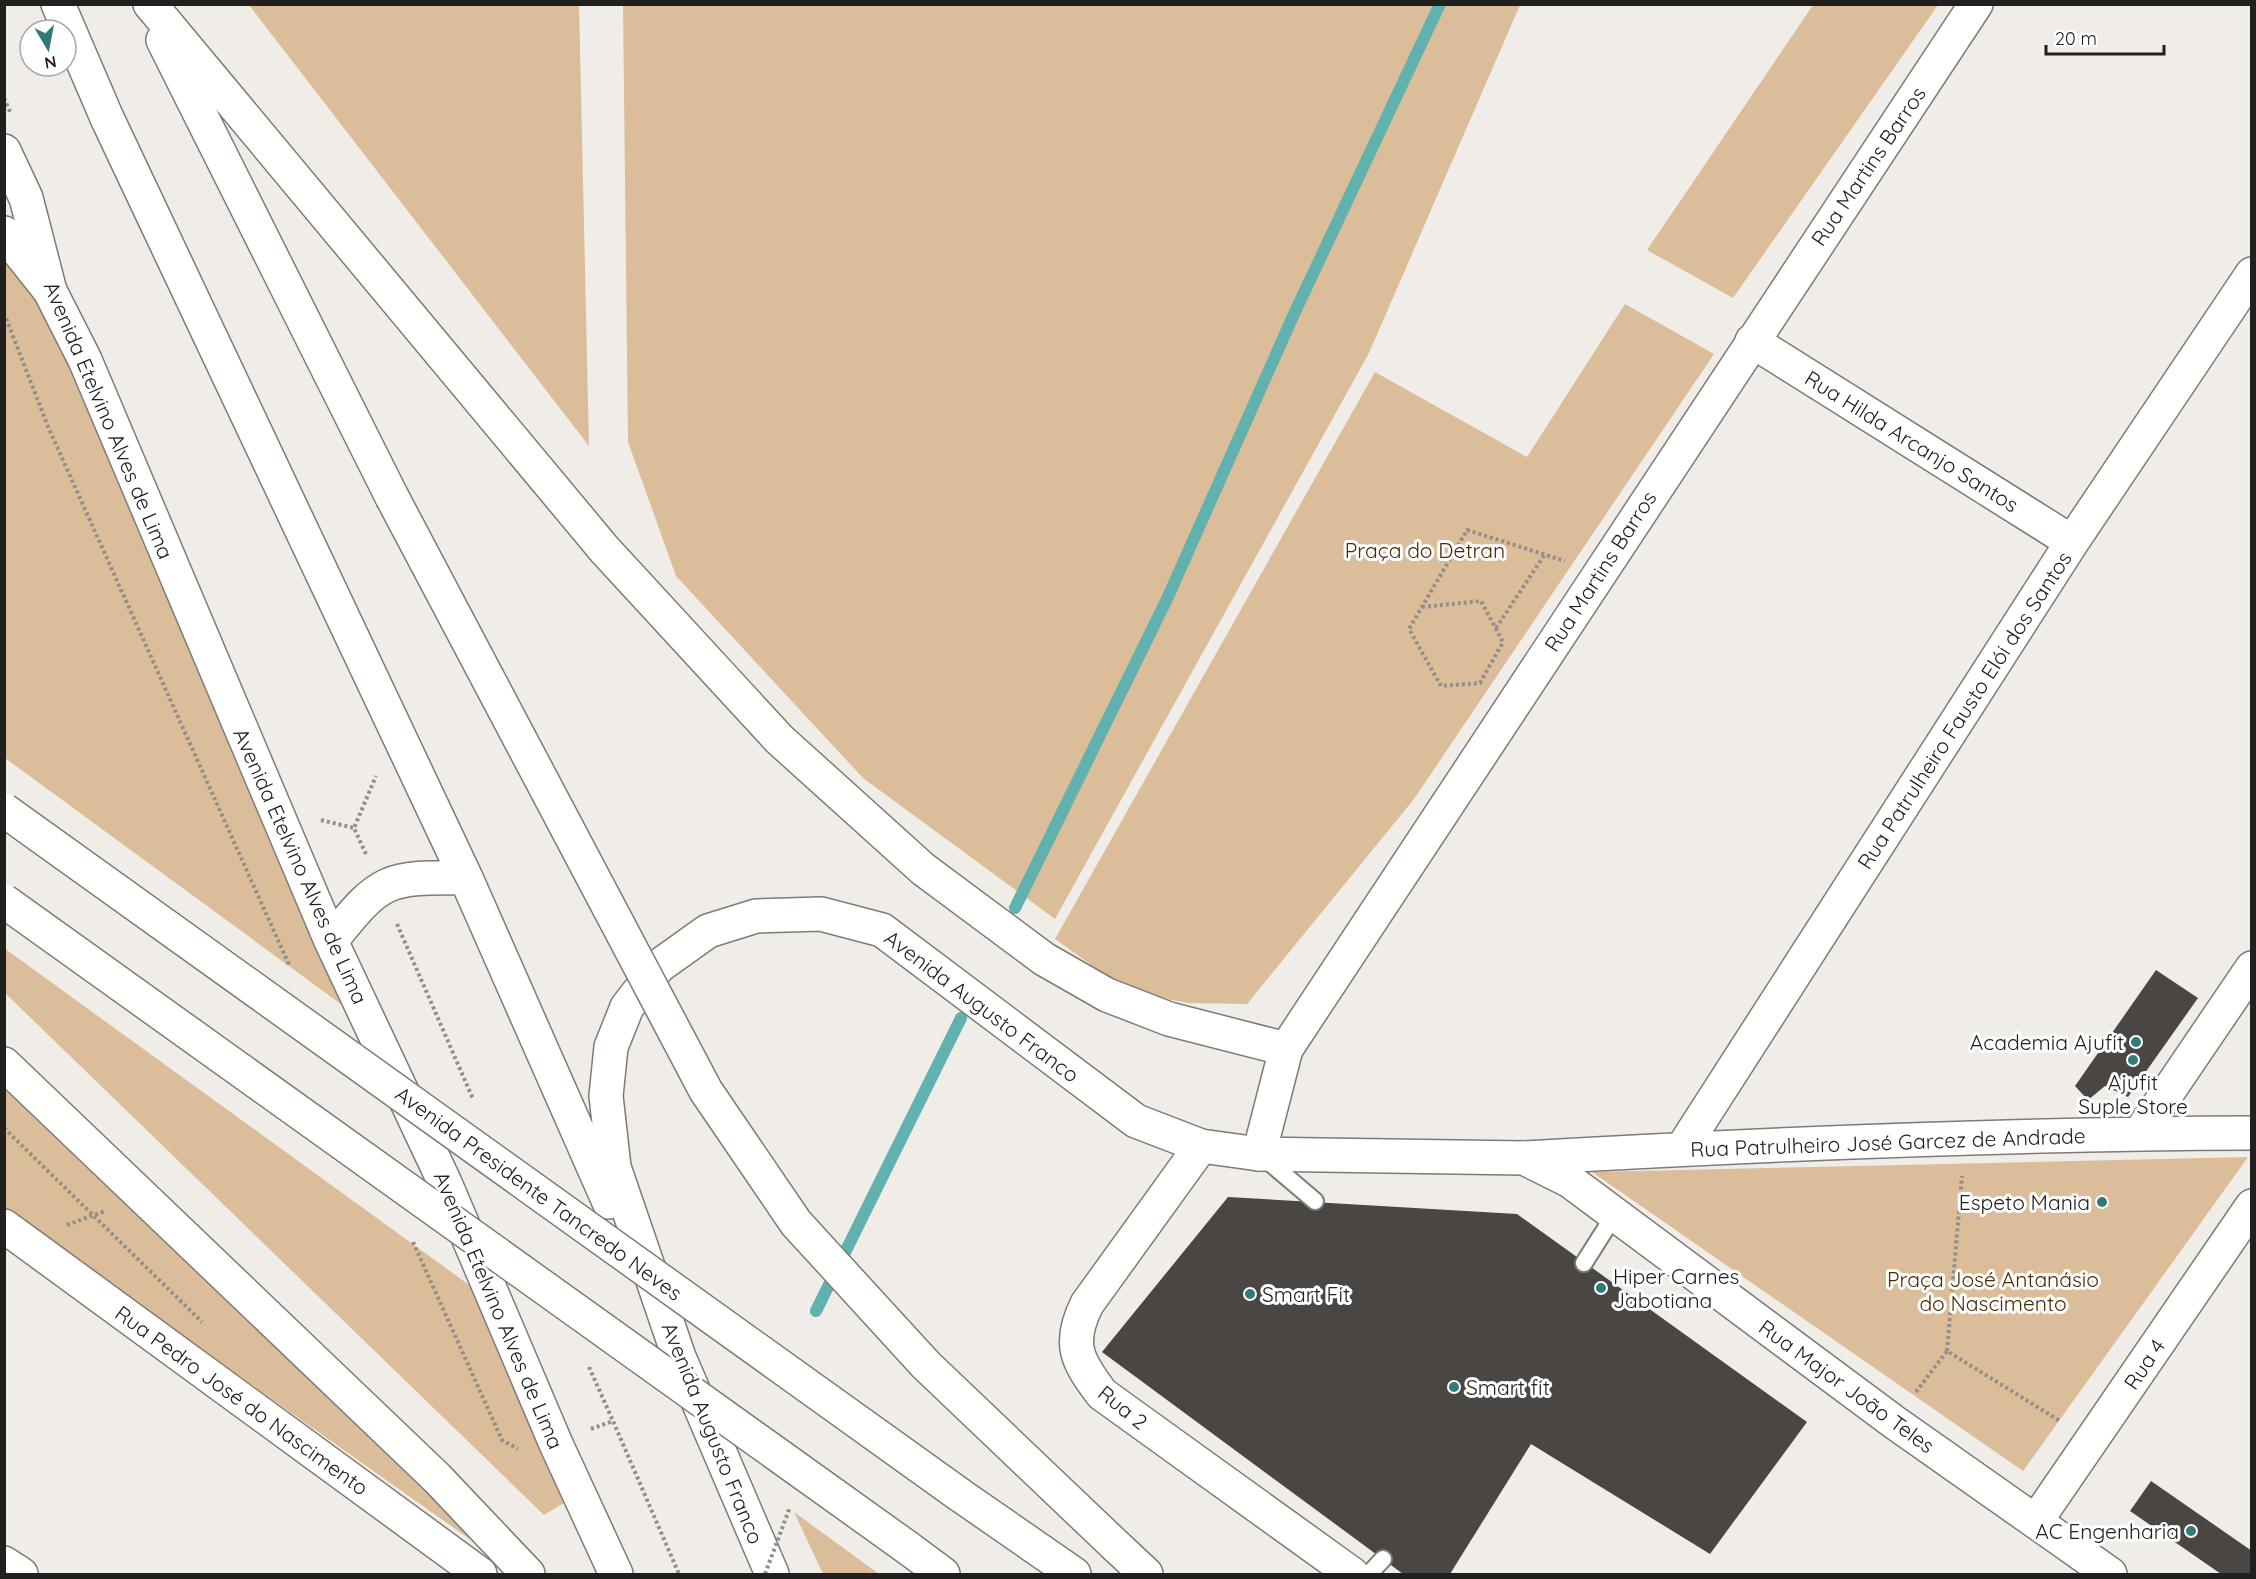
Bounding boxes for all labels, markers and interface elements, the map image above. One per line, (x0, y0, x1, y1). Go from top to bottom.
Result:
north arrow (18, 18, 78, 78)
scale bar (2046, 18, 2164, 56)
text: 20 m (2055, 27, 2097, 50)
text: N (43, 52, 58, 74)
street label: Rua Martins Barros (1805, 81, 1931, 251)
street label: Avenida Etelvino Alves de Lima (39, 277, 179, 563)
street label: Rua Hilda Arcanjo Santos (1800, 365, 2024, 517)
street label: Rua Martins Barros (1538, 486, 1662, 656)
park label: Praça do Detran (1345, 537, 1505, 563)
street label: Rua Patrulheiro Fausto Elói dos Santos (1851, 546, 2077, 874)
street label: Avenida Etelvino Alves de Lima (228, 724, 374, 1008)
street label: Avenida Augusto Franco (880, 924, 1084, 1088)
place label: Academia Ajufit (1970, 1029, 2124, 1055)
marker: Academia Ajufit (2129, 1035, 2143, 1049)
marker: Ajufit Suple Store (2126, 1053, 2140, 1067)
place label: Ajufit Suple Store (2078, 1069, 2188, 1119)
street label: Avenida Presidente Tancredo Neves (391, 1080, 687, 1306)
street label: Rua Patrulheiro José Garcez de Andrade (1690, 1122, 2086, 1162)
street label: Avenida Etelvino Alves de Lima (429, 1167, 569, 1453)
place label: Espeto Mania (1959, 1189, 2090, 1215)
marker: Espeto Mania (2095, 1195, 2109, 1209)
place label: Hiper Carnes Jabotiana (1613, 1263, 1739, 1313)
park label: Praça José Antanásio do Nascimento (1887, 1266, 2099, 1316)
place label: Smart Fit (1262, 1281, 1350, 1307)
marker: Hiper Carnes Jabotiana (1594, 1281, 1608, 1295)
marker: Smart Fit (1243, 1287, 1257, 1301)
street label: Rua Pedro José do Nascimento (110, 1299, 374, 1501)
street label: Rua Major João Teles (1754, 1314, 1940, 1458)
street label: Avenida Augusto Franco (657, 1318, 769, 1548)
street label: Rua 4 (2118, 1334, 2170, 1394)
place label: Smart fit (1466, 1374, 1550, 1400)
street label: Rua 2 (1093, 1379, 1153, 1435)
marker: Smart fit (1447, 1380, 1461, 1394)
place label: AC Engenharia (2035, 1518, 2179, 1544)
marker: AC Engenharia (2184, 1524, 2198, 1538)

